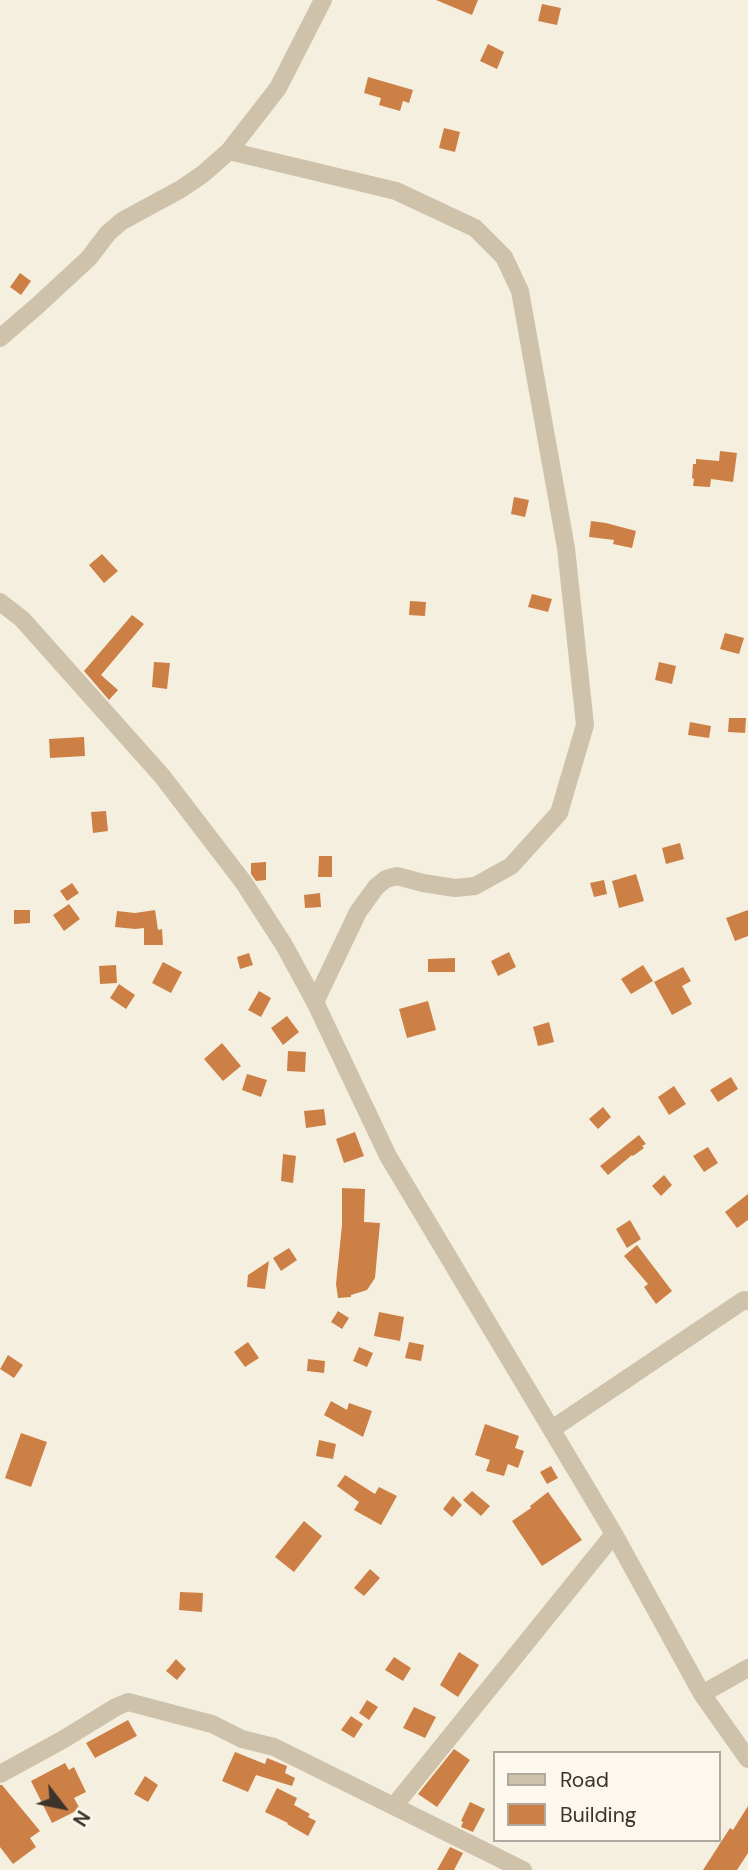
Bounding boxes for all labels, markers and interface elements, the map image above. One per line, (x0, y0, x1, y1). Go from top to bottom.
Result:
legend (492, 1751, 720, 1842)
text: Road (560, 1766, 609, 1794)
north arrow (28, 1772, 98, 1842)
text: Building (560, 1801, 636, 1829)
text: N (67, 1806, 96, 1831)

